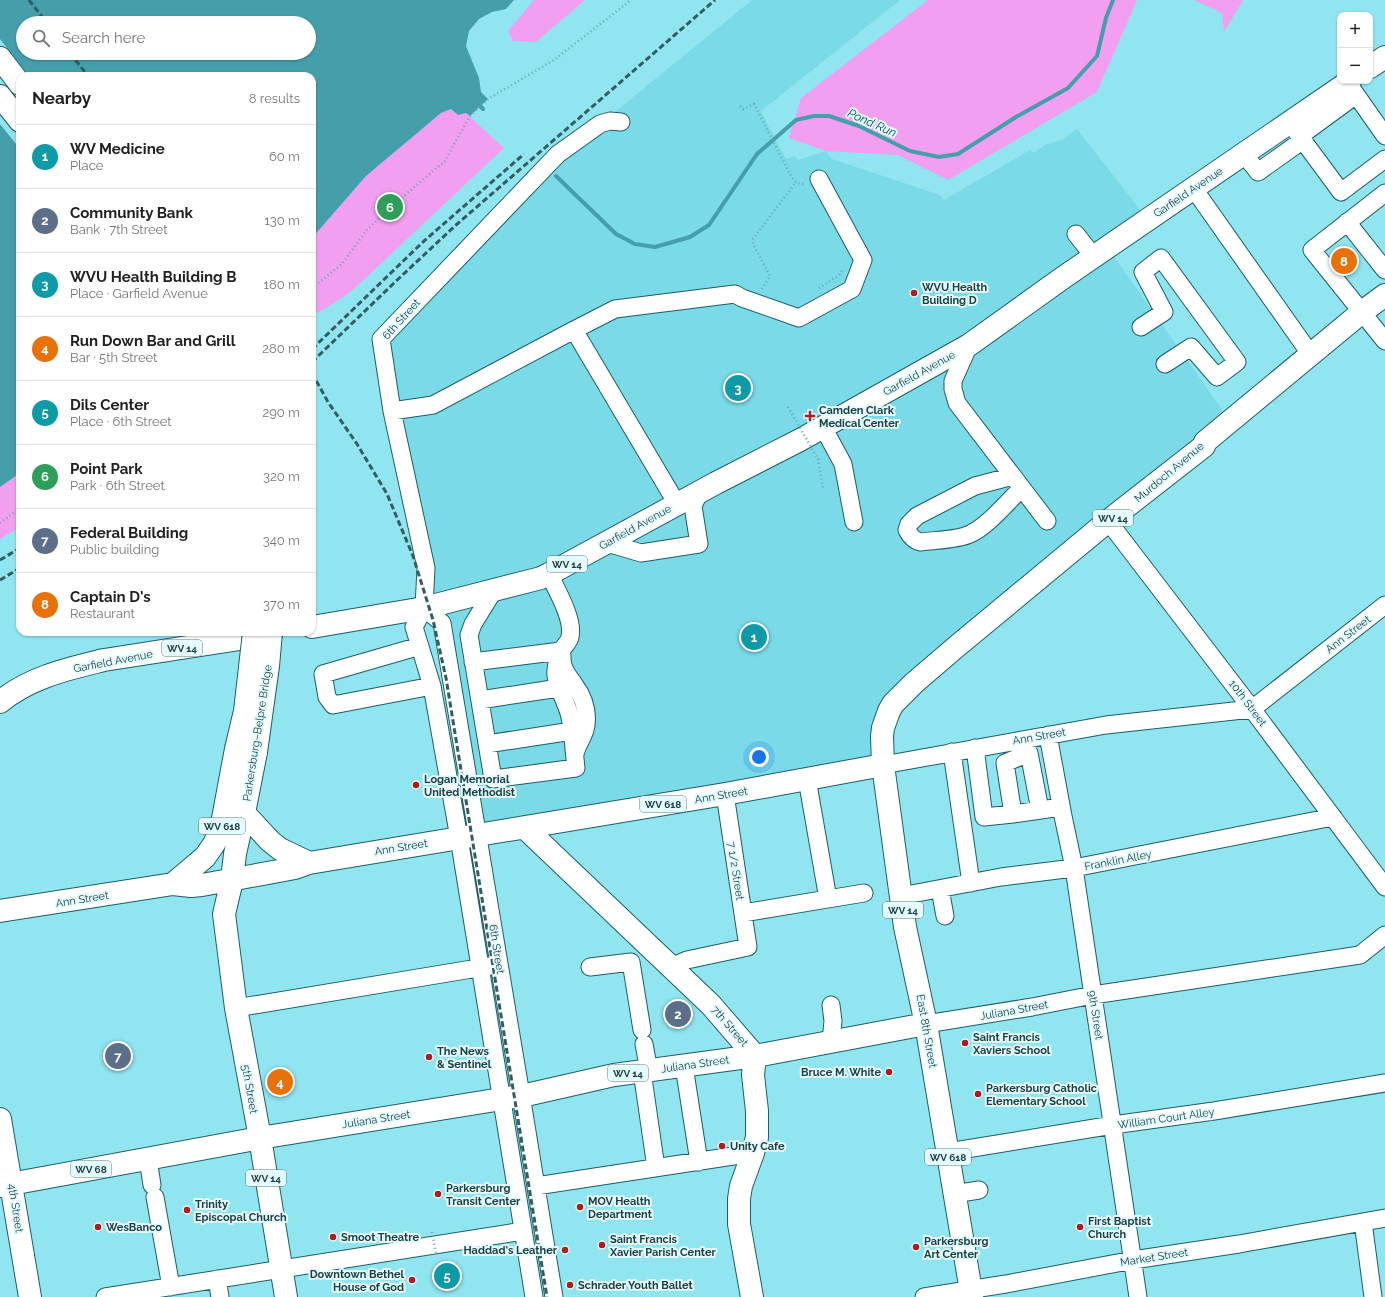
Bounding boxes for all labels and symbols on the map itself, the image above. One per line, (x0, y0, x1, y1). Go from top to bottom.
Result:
water label: Pond Run (845, 106, 899, 140)
street label: Garfield Avenue (1151, 164, 1226, 220)
pin: 6 (377, 192, 403, 222)
pin: 8 (1331, 246, 1357, 276)
place label: WVU Health Building D (922, 281, 988, 307)
marker: WVU Health Building D (909, 288, 919, 298)
street label: 6th Street (380, 296, 423, 342)
street label: Garfield Avenue (881, 348, 958, 399)
pin: 3 (725, 373, 751, 403)
place label: Camden Clark Medical Center (819, 404, 900, 430)
marker: Camden Clark Medical Center (804, 410, 816, 422)
street label: Murdoch Avenue (1132, 439, 1207, 505)
street label: Garfield Avenue (597, 502, 674, 553)
road number: WV 14 (1093, 510, 1133, 526)
road number: WV 14 (547, 556, 587, 572)
street label: Ann Street (1323, 613, 1374, 656)
pin: 1 (741, 622, 767, 652)
road number: WV 14 (162, 640, 202, 656)
street label: Garfield Avenue (72, 647, 154, 676)
street label: Parkersburg–Belpre Bridge (240, 663, 275, 802)
street label: 10th Street (1226, 677, 1269, 729)
street label: Ann Street (1012, 725, 1067, 748)
your location (749, 747, 769, 767)
place label: Logan Memorial United Methodist (424, 773, 516, 799)
marker: Logan Memorial United Methodist (411, 780, 421, 790)
street label: Ann Street (694, 784, 749, 807)
road number: WV 618 (640, 796, 686, 812)
road number: WV 618 (199, 818, 245, 834)
street label: Ann Street (374, 837, 429, 858)
street label: 7 1/2 Street (724, 841, 747, 901)
street label: Franklin Alley (1083, 848, 1153, 873)
street label: Ann Street (55, 889, 110, 910)
road number: WV 14 (883, 902, 923, 918)
street label: 6th Street (486, 923, 507, 975)
street label: 9th Street (1085, 989, 1106, 1041)
street label: East 8th Street (914, 993, 939, 1069)
street label: Juliana Street (979, 998, 1049, 1023)
pin: 2 (665, 999, 691, 1029)
street label: 7th Street (709, 1003, 751, 1049)
place label: Saint Francis Xaviers School (972, 1031, 1051, 1057)
marker: Saint Francis Xaviers School (960, 1038, 970, 1048)
pin: 7 (105, 1041, 131, 1071)
place label: The News & Sentinel (437, 1045, 492, 1071)
marker: The News & Sentinel (424, 1052, 434, 1062)
street label: Juliana Street (660, 1053, 730, 1076)
street label: 5th Street (239, 1064, 260, 1115)
road number: WV 14 (608, 1065, 648, 1081)
place label: Bruce M. White (801, 1066, 881, 1079)
pin: 4 (267, 1067, 293, 1097)
marker: Bruce M. White (884, 1067, 894, 1077)
place label: Parkersburg Catholic Elementary School (986, 1082, 1097, 1108)
marker: Parkersburg Catholic Elementary School (973, 1089, 983, 1099)
street label: William Court Alley (1117, 1105, 1215, 1132)
street label: Juliana Street (341, 1108, 411, 1131)
place label: Unity Cafe (730, 1140, 785, 1153)
marker: Unity Cafe (717, 1141, 727, 1151)
road number: WV 618 (925, 1149, 971, 1165)
road number: WV 68 (71, 1161, 111, 1177)
road number: WV 14 (246, 1170, 286, 1186)
place label: Parkersburg Transit Center (446, 1182, 521, 1208)
street label: 4th Street (5, 1183, 26, 1234)
marker: Parkersburg Transit Center (433, 1189, 443, 1199)
place label: MOV Health Department (588, 1195, 653, 1221)
place label: Trinity Episcopal Church (195, 1198, 287, 1224)
marker: MOV Health Department (575, 1202, 585, 1212)
marker: Trinity Episcopal Church (182, 1205, 192, 1215)
place label: First Baptist Church (1088, 1215, 1152, 1241)
place label: WesBanco (106, 1221, 162, 1234)
marker: WesBanco (93, 1222, 103, 1232)
marker: First Baptist Church (1075, 1222, 1085, 1232)
place label: Smoot Theatre (341, 1231, 419, 1244)
marker: Smoot Theatre (328, 1232, 338, 1242)
place label: Saint Francis Xavier Parish Center (609, 1233, 717, 1259)
place label: Parkersburg Art Center (924, 1235, 988, 1261)
marker: Saint Francis Xavier Parish Center (597, 1240, 607, 1250)
marker: Parkersburg Art Center (911, 1242, 921, 1252)
place label: Haddad's Leather (463, 1244, 558, 1257)
marker: Haddad's Leather (560, 1245, 570, 1255)
street label: Market Street (1119, 1246, 1189, 1269)
pin: 5 (434, 1261, 460, 1291)
place label: Downtown Bethel House of God (310, 1268, 405, 1294)
marker: Downtown Bethel House of God (407, 1275, 417, 1285)
place label: Schrader Youth Ballet (578, 1279, 694, 1292)
marker: Schrader Youth Ballet (565, 1280, 575, 1290)

